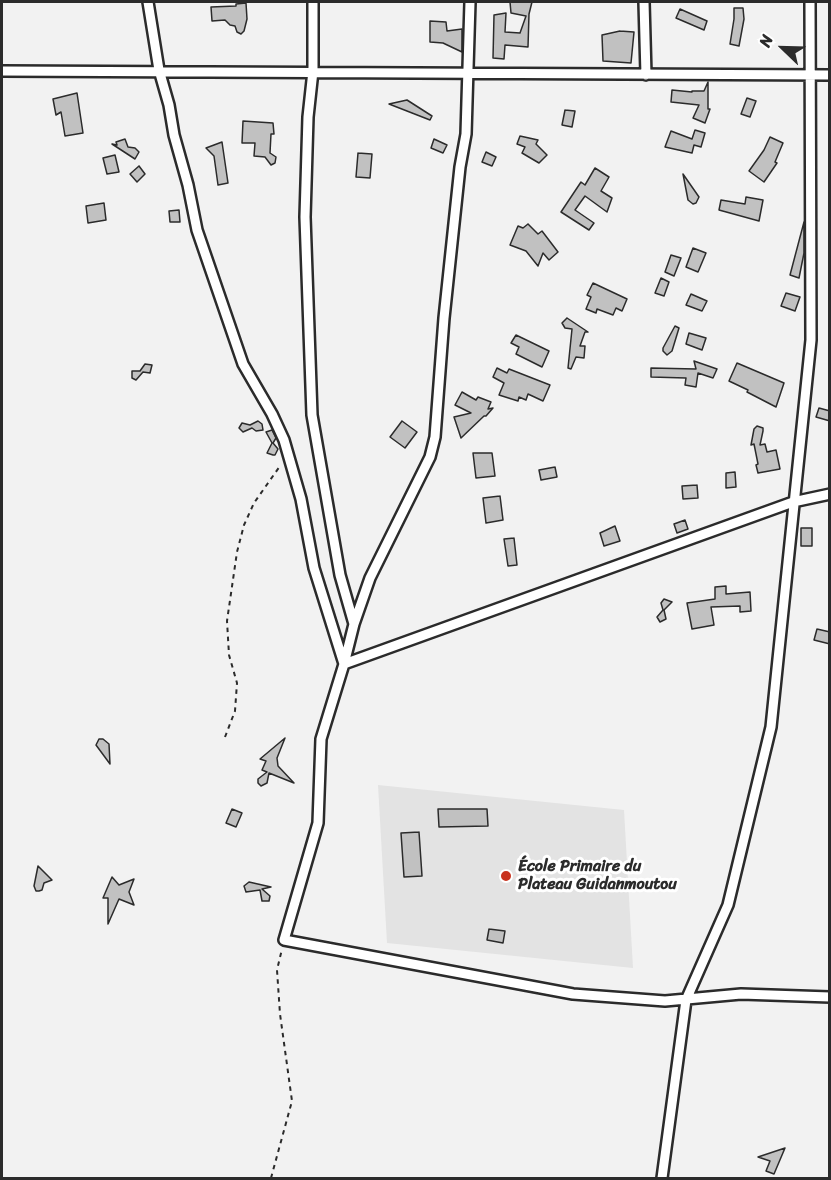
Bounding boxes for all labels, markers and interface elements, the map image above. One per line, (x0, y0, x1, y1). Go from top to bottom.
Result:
north arrow (753, 18, 813, 78)
text: N (750, 30, 781, 52)
place label: École Primaire du Plateau Guidanmoutou (518, 857, 677, 895)
marker: École Primaire du Plateau Guidanmoutou (499, 869, 513, 883)

